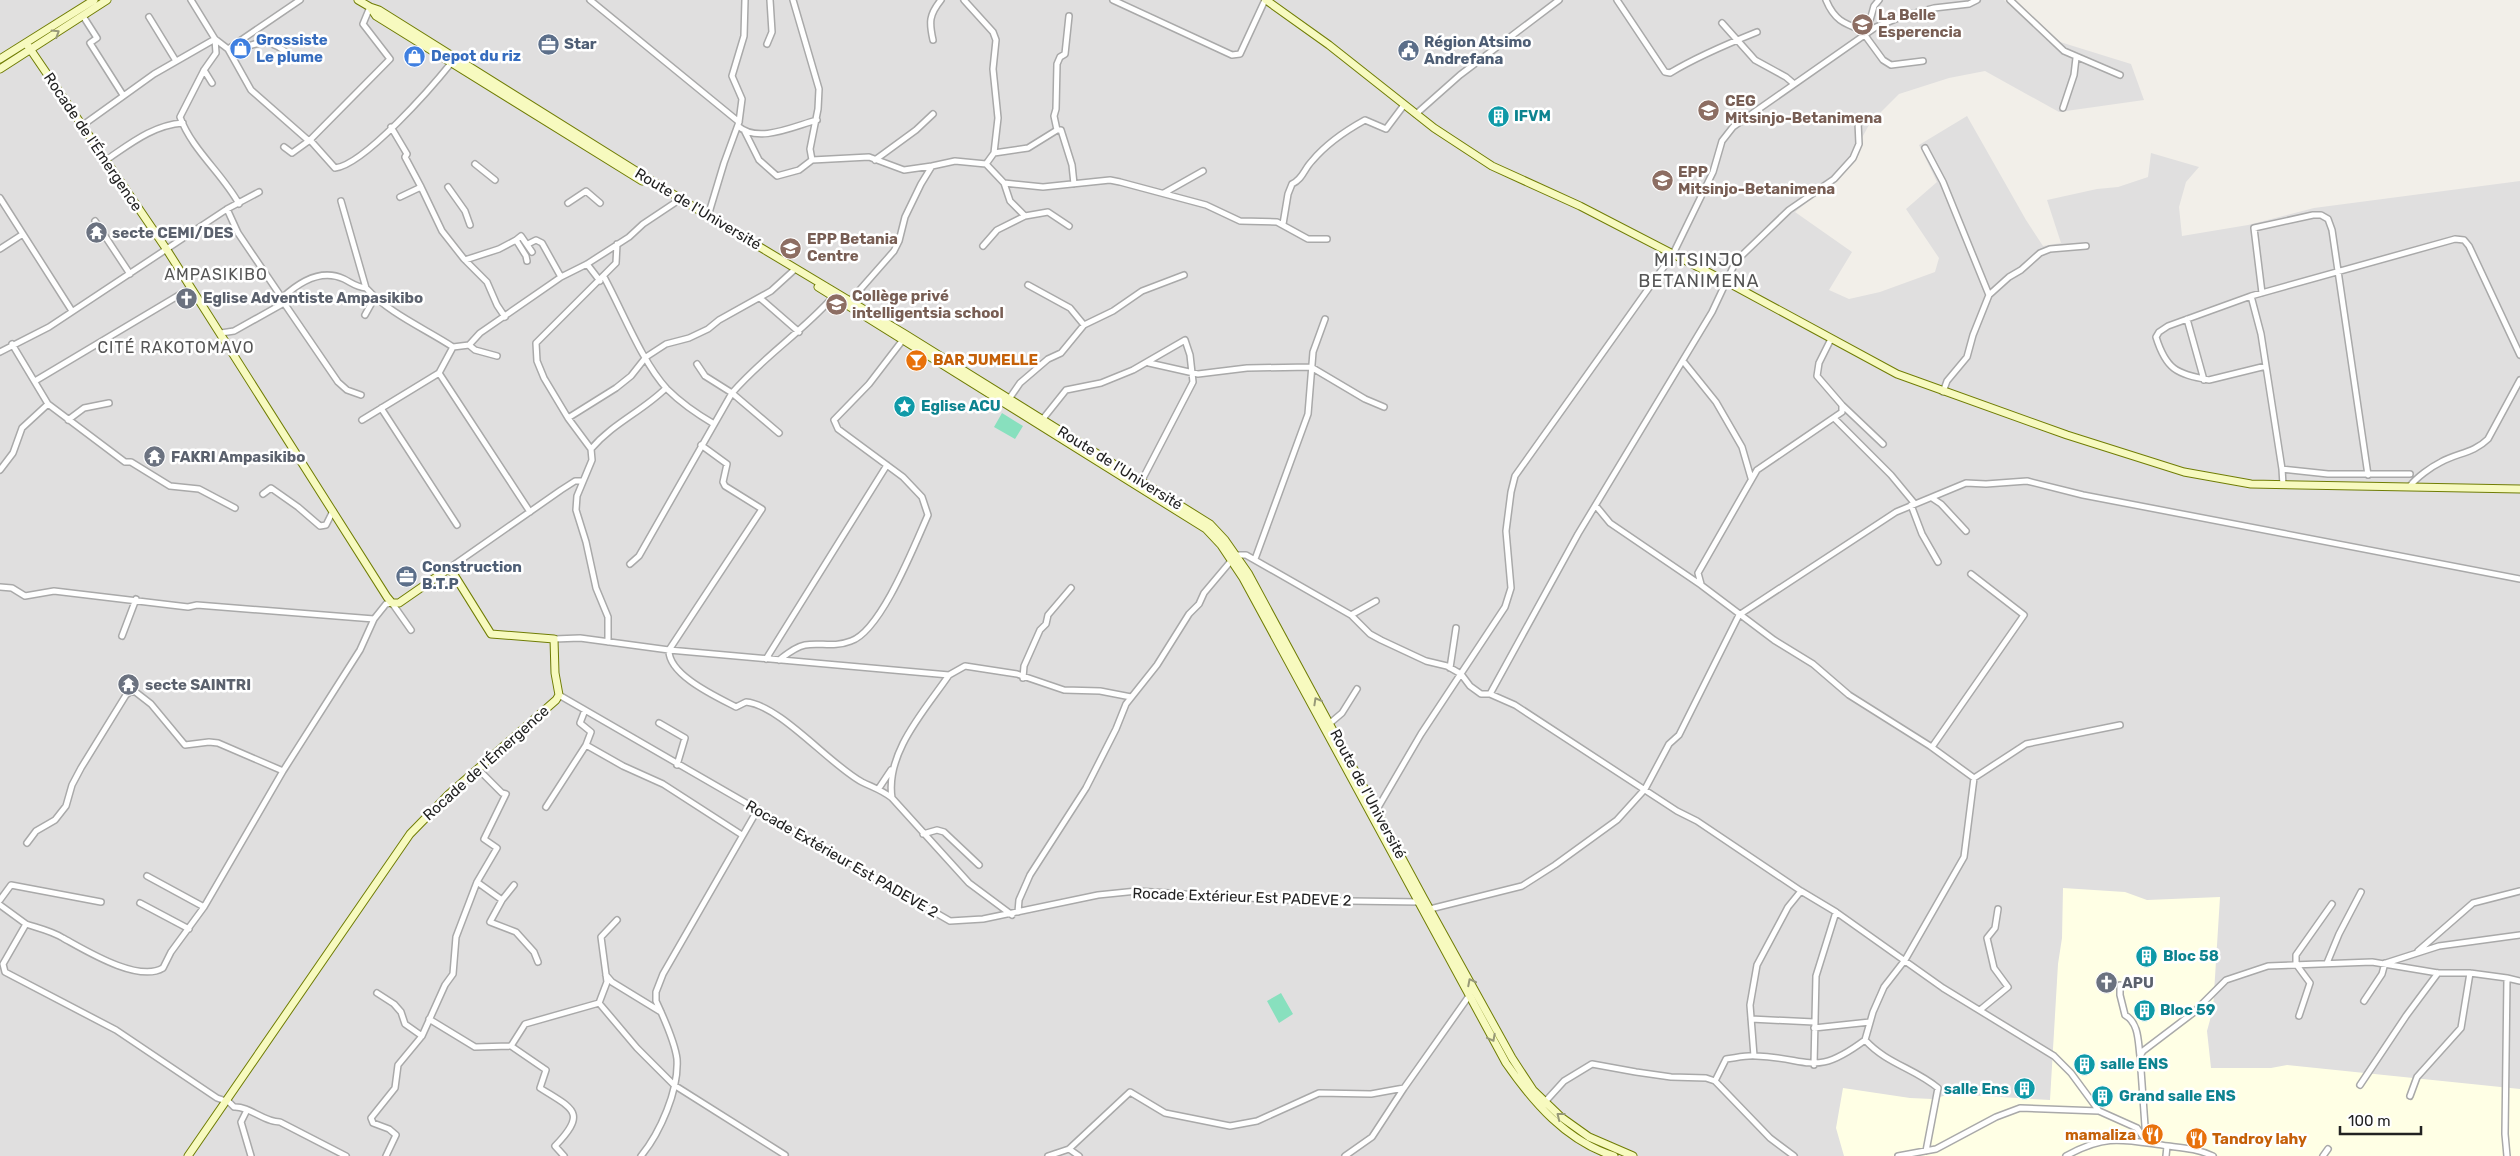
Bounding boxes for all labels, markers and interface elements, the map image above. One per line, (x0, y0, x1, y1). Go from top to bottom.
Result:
place label: La Belle Esperencia (1878, 6, 1962, 41)
school or university icon: La Belle Esperencia (1850, 12, 1874, 36)
one-way arrow (50, 30, 59, 39)
place label: Grossiste Le plume (256, 31, 328, 66)
office icon: Star (536, 32, 560, 56)
place label: Région Atsimo Andrefana (1424, 33, 1531, 68)
place label: Star (564, 35, 597, 53)
shop icon: Grossiste Le plume (228, 37, 252, 61)
public building icon: Région Atsimo Andrefana (1396, 39, 1420, 63)
shop icon: Depot du riz (403, 44, 427, 68)
place label: Depot du riz (431, 47, 521, 65)
street label: Rocade de l'Émergence (40, 69, 146, 215)
place label: CEG Mitsinjo-Betanimena (1725, 92, 1882, 127)
school or university icon: CEG Mitsinjo-Betanimena (1697, 98, 1721, 122)
building icon: IFVM (1486, 104, 1510, 128)
place label: IFVM (1514, 107, 1551, 125)
place label: EPP Mitsinjo-Betanimena (1678, 163, 1835, 198)
street label: Route de l'Université (632, 164, 764, 254)
school or university icon: EPP Mitsinjo-Betanimena (1650, 169, 1674, 193)
temple icon: secte CEMI/DES (84, 221, 108, 245)
place label: secte CEMI/DES (112, 224, 234, 242)
place label: EPP Betania Centre (807, 230, 898, 265)
school or university icon: EPP Betania Centre (779, 236, 803, 260)
district label: MITSINJO BETANIMENA (1638, 249, 1760, 292)
district label: AMPASIKIBO (164, 265, 268, 284)
church icon: Eglise Adventiste Ampasikibo (175, 286, 199, 310)
place label: Collège privé intelligentsia school (852, 287, 1004, 322)
place label: Eglise Adventiste Ampasikibo (203, 289, 423, 307)
school or university icon: Collège privé intelligentsia school (824, 293, 848, 317)
district label: CITÉ RAKOTOMAVO (97, 338, 255, 357)
bar icon: BAR JUMELLE (905, 348, 929, 372)
place label: BAR JUMELLE (933, 351, 1038, 369)
place icon: Eglise ACU (893, 394, 917, 418)
place label: Eglise ACU (921, 397, 1001, 415)
street label: Route de l'Université (1054, 422, 1186, 514)
temple icon: FAKRI Ampasikibo (143, 445, 167, 469)
place label: FAKRI Ampasikibo (171, 448, 305, 466)
place label: Construction B.T.P (422, 558, 522, 593)
office icon: Construction B.T.P (394, 564, 418, 588)
temple icon: secte SAINTRI (117, 673, 141, 697)
place label: secte SAINTRI (145, 676, 251, 694)
one-way arrow (1313, 698, 1323, 707)
street label: Rocade de l'Émergence (419, 702, 553, 824)
street label: Route de l'Université (1326, 726, 1410, 862)
street label: Rocade Extérieur Est PADEVE 2 (743, 796, 942, 922)
street label: Rocade Extérieur Est PADEVE 2 (1132, 884, 1352, 910)
building icon: Bloc 58 (2135, 944, 2159, 968)
place label: Bloc 58 (2163, 947, 2219, 965)
church icon: APU (2094, 971, 2118, 995)
place label: APU (2122, 974, 2154, 992)
one-way arrow (1467, 978, 1477, 987)
building icon: Bloc 59 (2132, 998, 2156, 1022)
place label: Bloc 59 (2160, 1001, 2216, 1019)
one-way arrow (1486, 1032, 1496, 1041)
building icon: salle ENS (2072, 1052, 2096, 1076)
place label: salle ENS (2100, 1055, 2168, 1073)
building icon: salle Ens (2013, 1077, 2037, 1101)
place label: salle Ens (1944, 1080, 2009, 1098)
building icon: Grand salle ENS (2091, 1084, 2115, 1108)
place label: Grand salle ENS (2119, 1087, 2236, 1105)
scale bar (2340, 1104, 2421, 1136)
text: 100 m (2348, 1112, 2390, 1130)
one-way arrow (1556, 1113, 1566, 1122)
restaurant icon: mamaliza (2140, 1123, 2164, 1147)
place label: mamaliza (2065, 1126, 2136, 1144)
restaurant icon: Tandroy lahy (2184, 1127, 2208, 1151)
place label: Tandroy lahy (2212, 1130, 2307, 1148)

